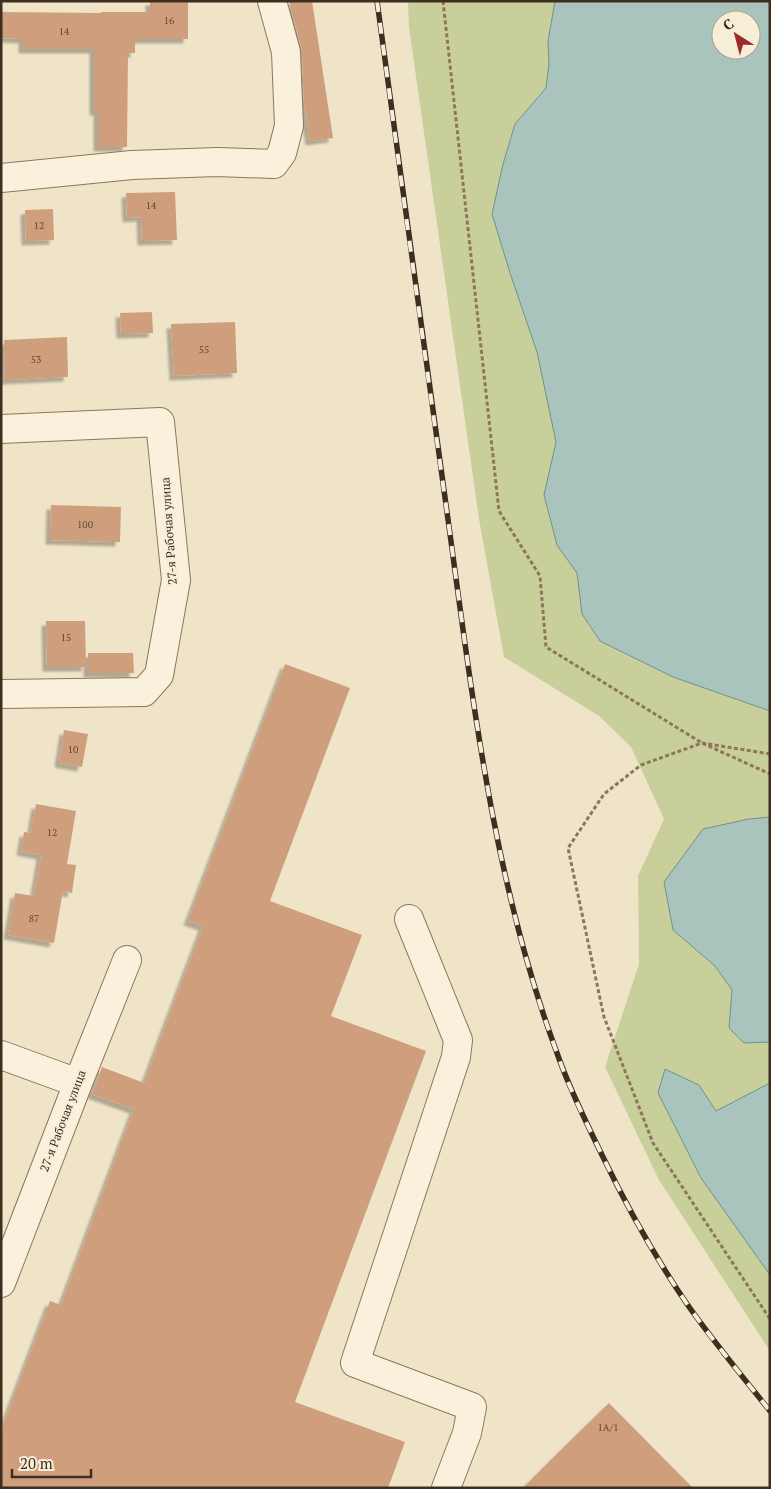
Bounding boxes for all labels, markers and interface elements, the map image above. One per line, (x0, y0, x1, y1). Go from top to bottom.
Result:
north arrow (711, 10, 761, 60)
house number: 16 (164, 14, 175, 27)
text: С (719, 14, 737, 34)
house number: 14 (59, 25, 70, 38)
house number: 14 (146, 199, 157, 212)
house number: 12 (34, 219, 44, 232)
house number: 55 (199, 343, 209, 356)
house number: 53 (31, 353, 41, 366)
street label: 27-я Рабочая улица (157, 477, 180, 585)
house number: 100 (77, 518, 93, 531)
house number: 15 (61, 631, 71, 644)
house number: 10 (68, 743, 78, 756)
house number: 12 (47, 826, 57, 839)
house number: 87 (29, 912, 39, 925)
street label: 27-я Рабочая улица (36, 1068, 89, 1174)
house number: 1А/1 (598, 1421, 618, 1434)
scale bar (12, 1446, 91, 1478)
text: 20 m (20, 1453, 53, 1473)

